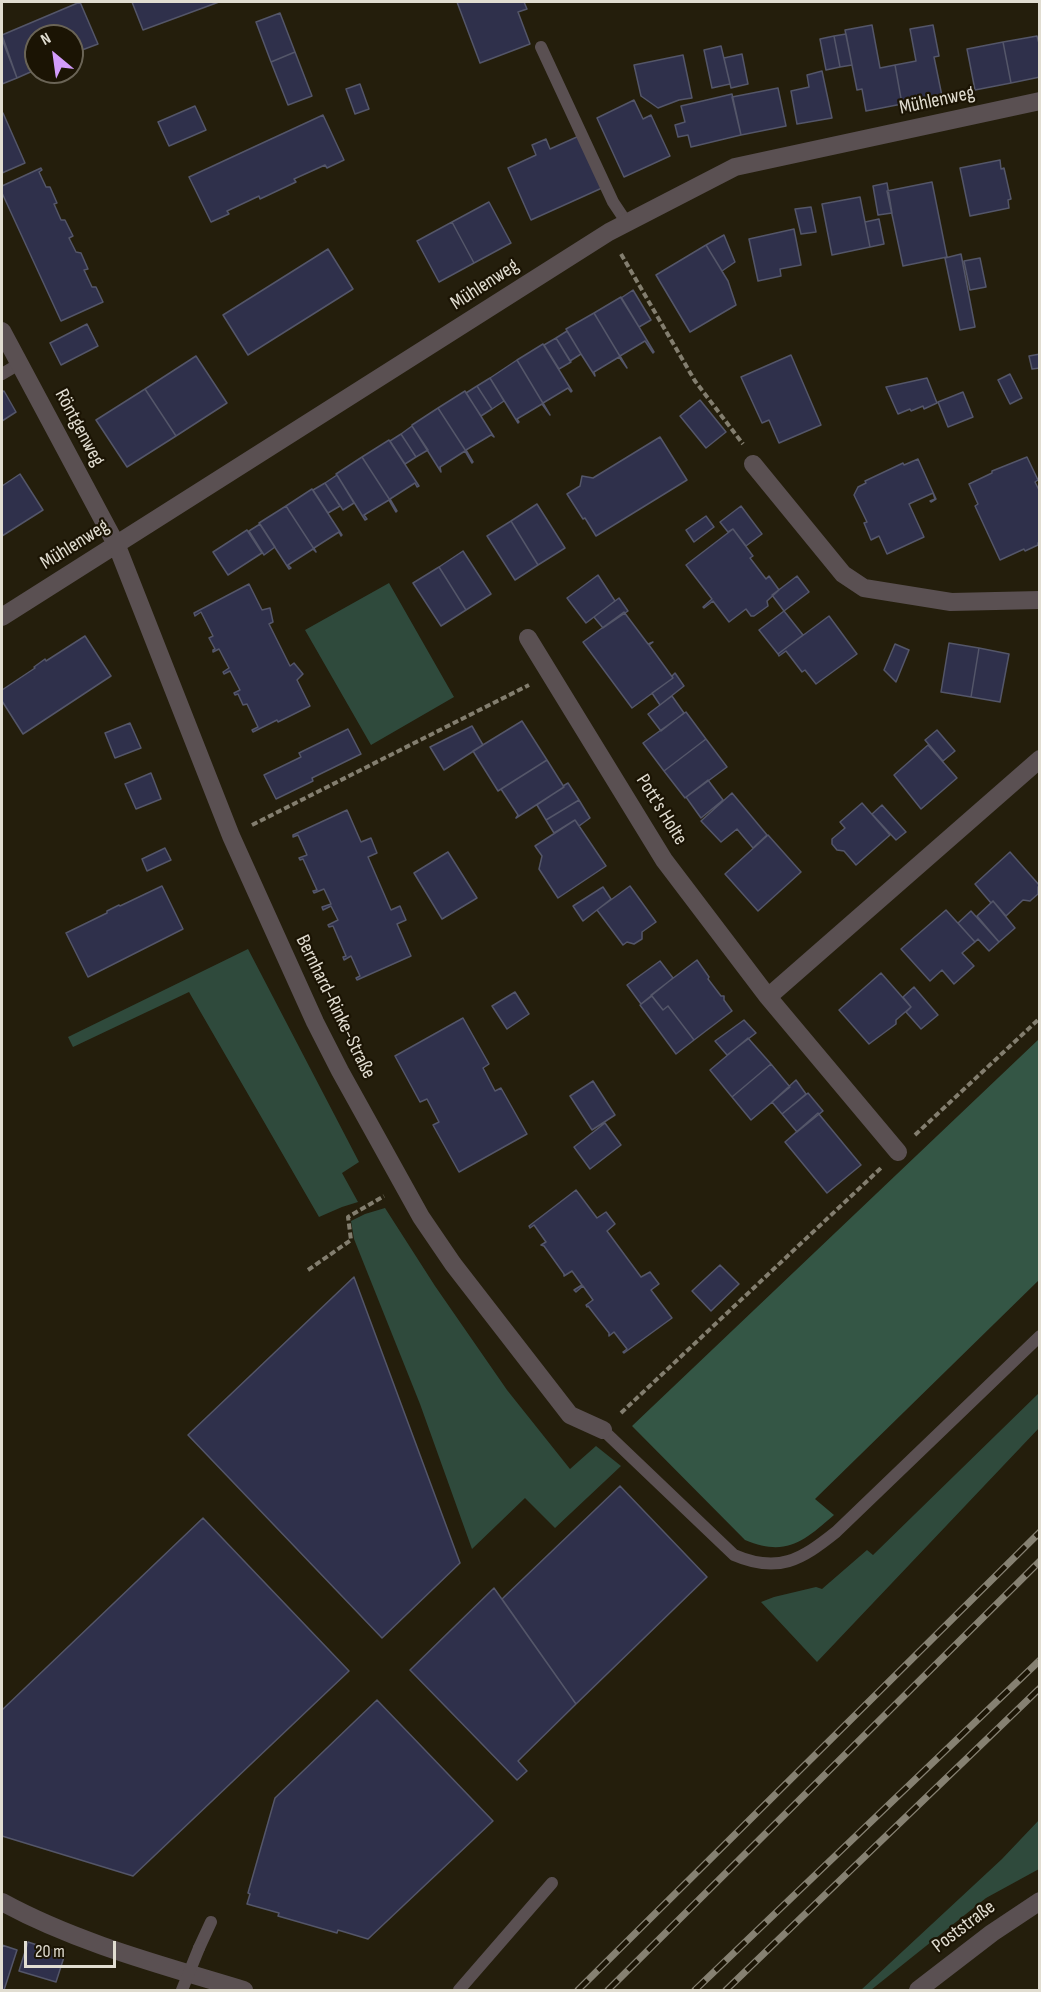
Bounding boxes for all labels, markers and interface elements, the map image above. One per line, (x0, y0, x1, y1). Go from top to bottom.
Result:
north arrow (24, 24, 84, 84)
text: N (38, 29, 54, 50)
street label: Mühlenweg (897, 81, 977, 121)
street label: Mühlenweg (446, 254, 524, 316)
street label: Röntgenweg (49, 385, 109, 471)
street label: Mühlenweg (36, 515, 114, 575)
street label: Pott's Holte (630, 770, 692, 850)
street label: Bernhard-Rinke-Straße (290, 931, 380, 1083)
street label: Poststraße (928, 1896, 1000, 1958)
scale bar (27, 1929, 118, 1967)
text: 20 m (35, 1941, 65, 1962)

